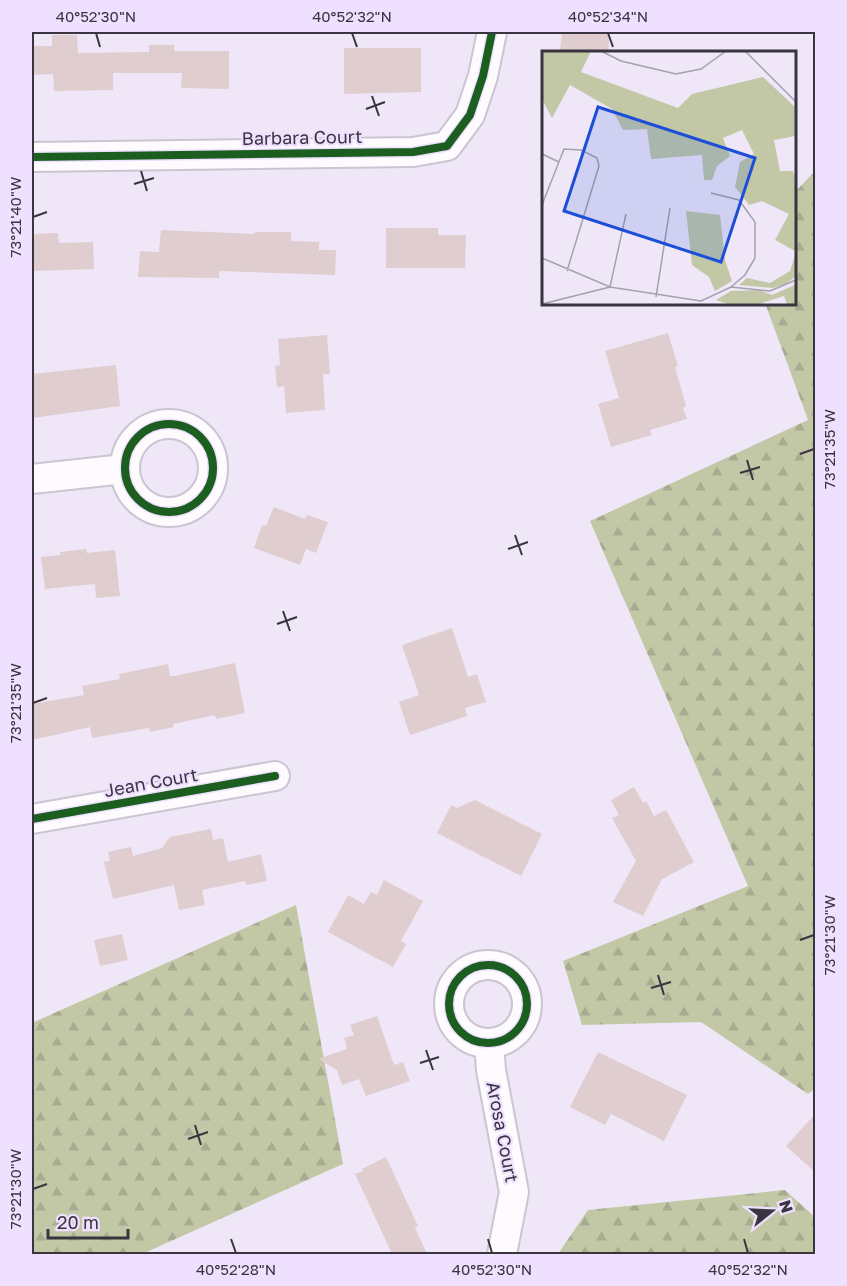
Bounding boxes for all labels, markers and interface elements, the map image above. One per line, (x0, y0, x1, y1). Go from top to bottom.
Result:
text: 40°52'30"N (56, 7, 136, 25)
text: 40°52'32"N (312, 7, 392, 25)
text: 40°52'34"N (568, 7, 648, 25)
inset map (542, 51, 796, 304)
street label: Barbara Court (242, 125, 362, 149)
text: 73°21'40"W (6, 177, 24, 257)
text: 73°21'35"W (820, 409, 838, 489)
text: 73°21'35"W (6, 663, 24, 743)
street label: Jean Court (102, 763, 199, 801)
text: 73°21'30"W (820, 895, 838, 975)
street label: Arosa Court (482, 1079, 524, 1184)
text: 73°21'30"W (6, 1149, 24, 1229)
north arrow (742, 1181, 802, 1241)
text: N (775, 1197, 798, 1215)
scale bar (48, 1202, 128, 1240)
text: 20 m (57, 1211, 99, 1233)
text: 40°52'28"N (196, 1260, 276, 1278)
text: 40°52'30"N (452, 1260, 532, 1278)
text: 40°52'32"N (708, 1260, 788, 1278)

